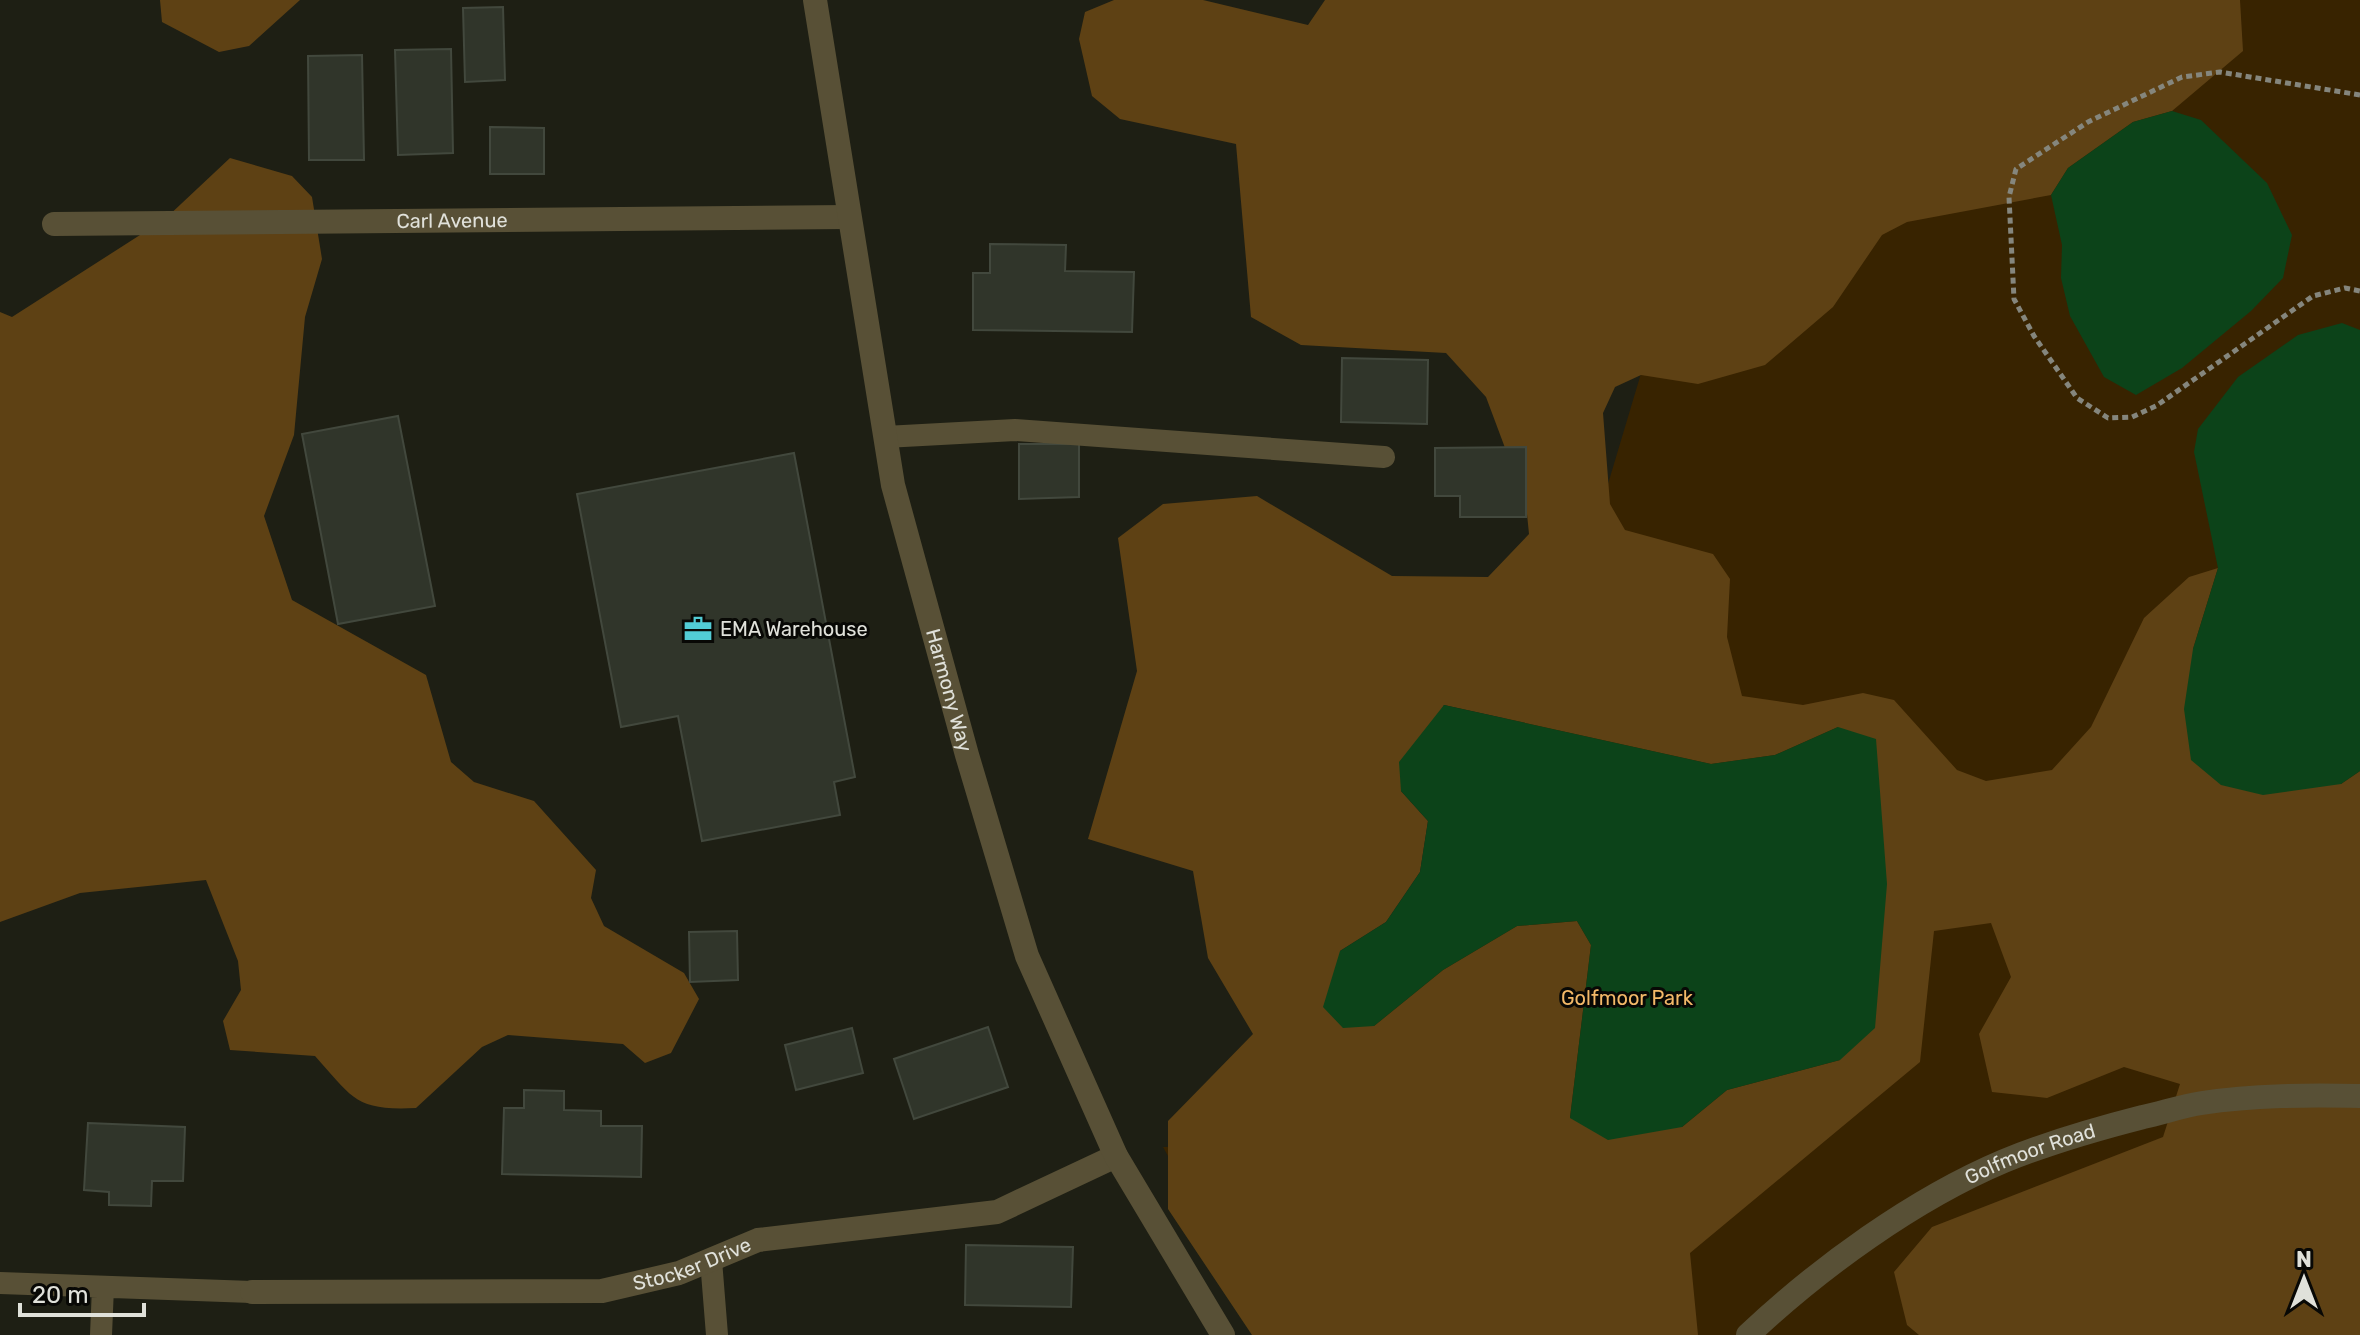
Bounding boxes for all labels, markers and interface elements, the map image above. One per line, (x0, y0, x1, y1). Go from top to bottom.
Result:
street label: Carl Avenue (396, 208, 508, 233)
office icon: EMA Warehouse (683, 614, 713, 644)
place label: EMA Warehouse (720, 617, 868, 641)
street label: Harmony Way (921, 626, 978, 754)
park label: Golfmoor Park (1561, 986, 1694, 1010)
street label: Golfmoor Road (1961, 1119, 2098, 1189)
street label: Stocker Drive (630, 1232, 755, 1295)
north arrow (2264, 1239, 2344, 1319)
text: N (2296, 1246, 2312, 1273)
scale bar (20, 1267, 144, 1317)
text: 20 m (32, 1281, 89, 1309)

